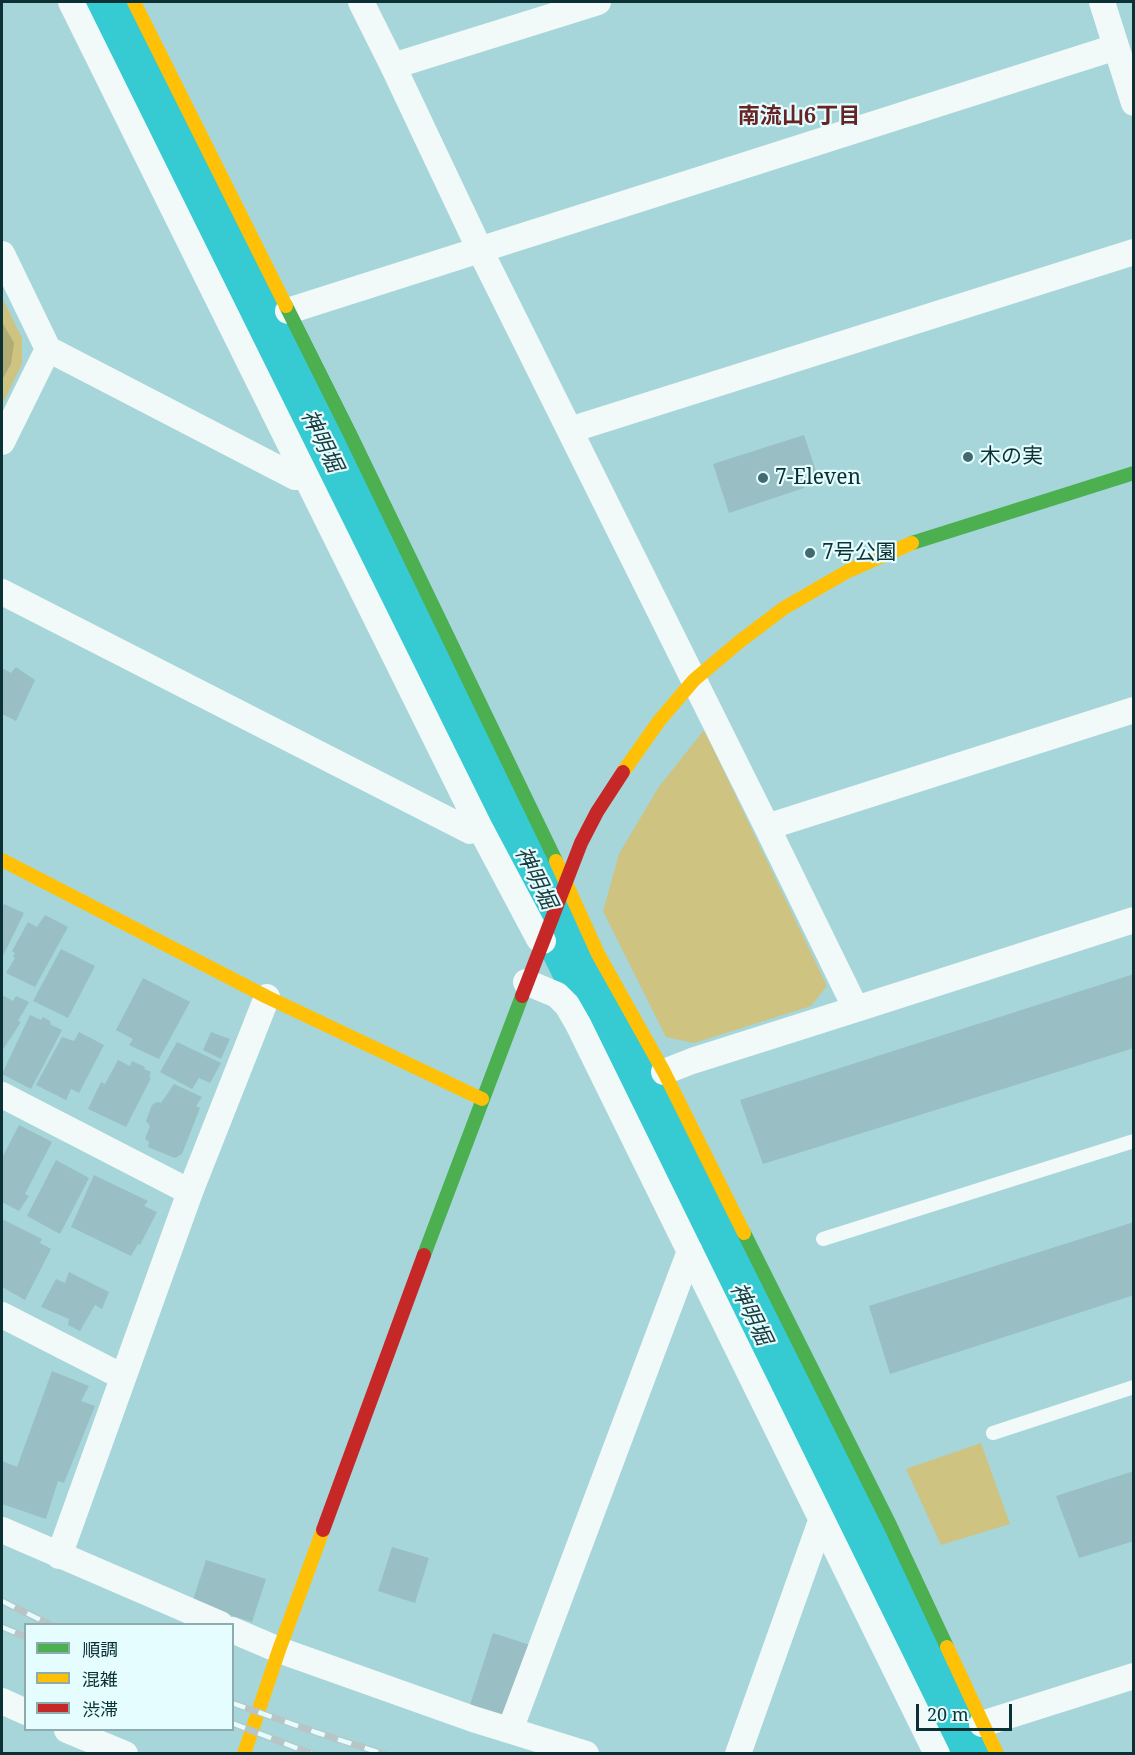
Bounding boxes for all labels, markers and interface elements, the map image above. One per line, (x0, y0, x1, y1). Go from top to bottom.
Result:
district label: 南流山6丁目 (738, 104, 860, 130)
water label: 神明堀 (295, 406, 347, 476)
place label: 木の実 (980, 444, 1043, 470)
marker: 木の実 (961, 450, 975, 464)
place label: 7-Eleven (775, 465, 861, 491)
marker: 7-Eleven (756, 471, 770, 485)
place label: 7号公園 (822, 540, 897, 566)
marker: 7号公園 (803, 546, 817, 560)
water label: 神明堀 (509, 843, 561, 913)
water label: 神明堀 (724, 1279, 776, 1349)
legend (24, 1623, 234, 1731)
text: 順調 (82, 1637, 118, 1661)
text: 混雑 (82, 1667, 118, 1691)
scale bar (919, 1692, 1015, 1730)
text: 渋滞 (82, 1697, 118, 1721)
text: 20 m (927, 1702, 969, 1726)

